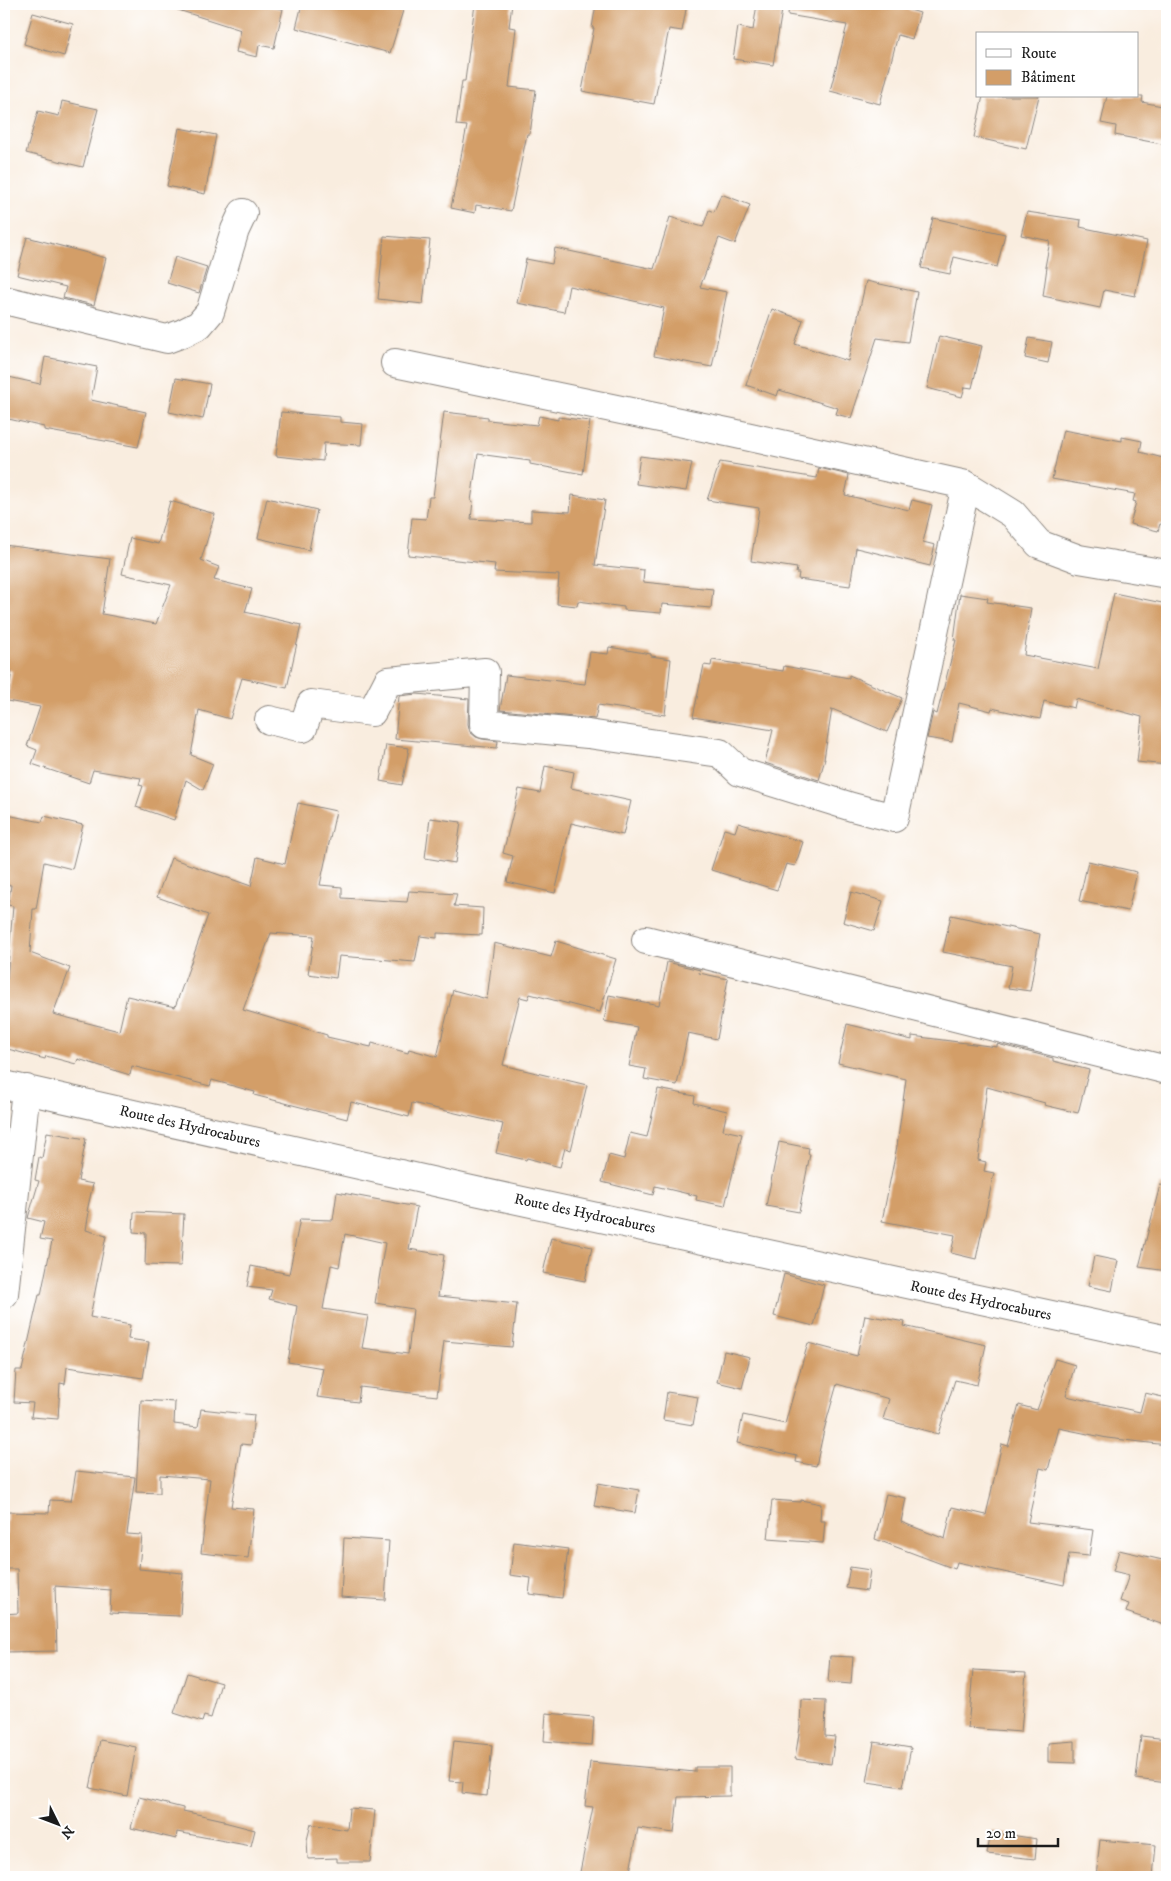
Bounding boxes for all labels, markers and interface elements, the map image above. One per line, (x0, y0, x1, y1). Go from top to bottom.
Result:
legend (976, 32, 1138, 98)
text: Route (1021, 44, 1056, 63)
text: Bâtiment (1021, 68, 1076, 87)
street label: Route des Hydrocabures (118, 1101, 262, 1152)
street label: Route des Hydrocabures (512, 1189, 657, 1238)
street label: Route des Hydrocabures (908, 1276, 1053, 1325)
north arrow (32, 1798, 82, 1848)
scale bar (978, 1816, 1058, 1848)
text: N (56, 1822, 77, 1843)
text: 20 m (986, 1824, 1016, 1843)

